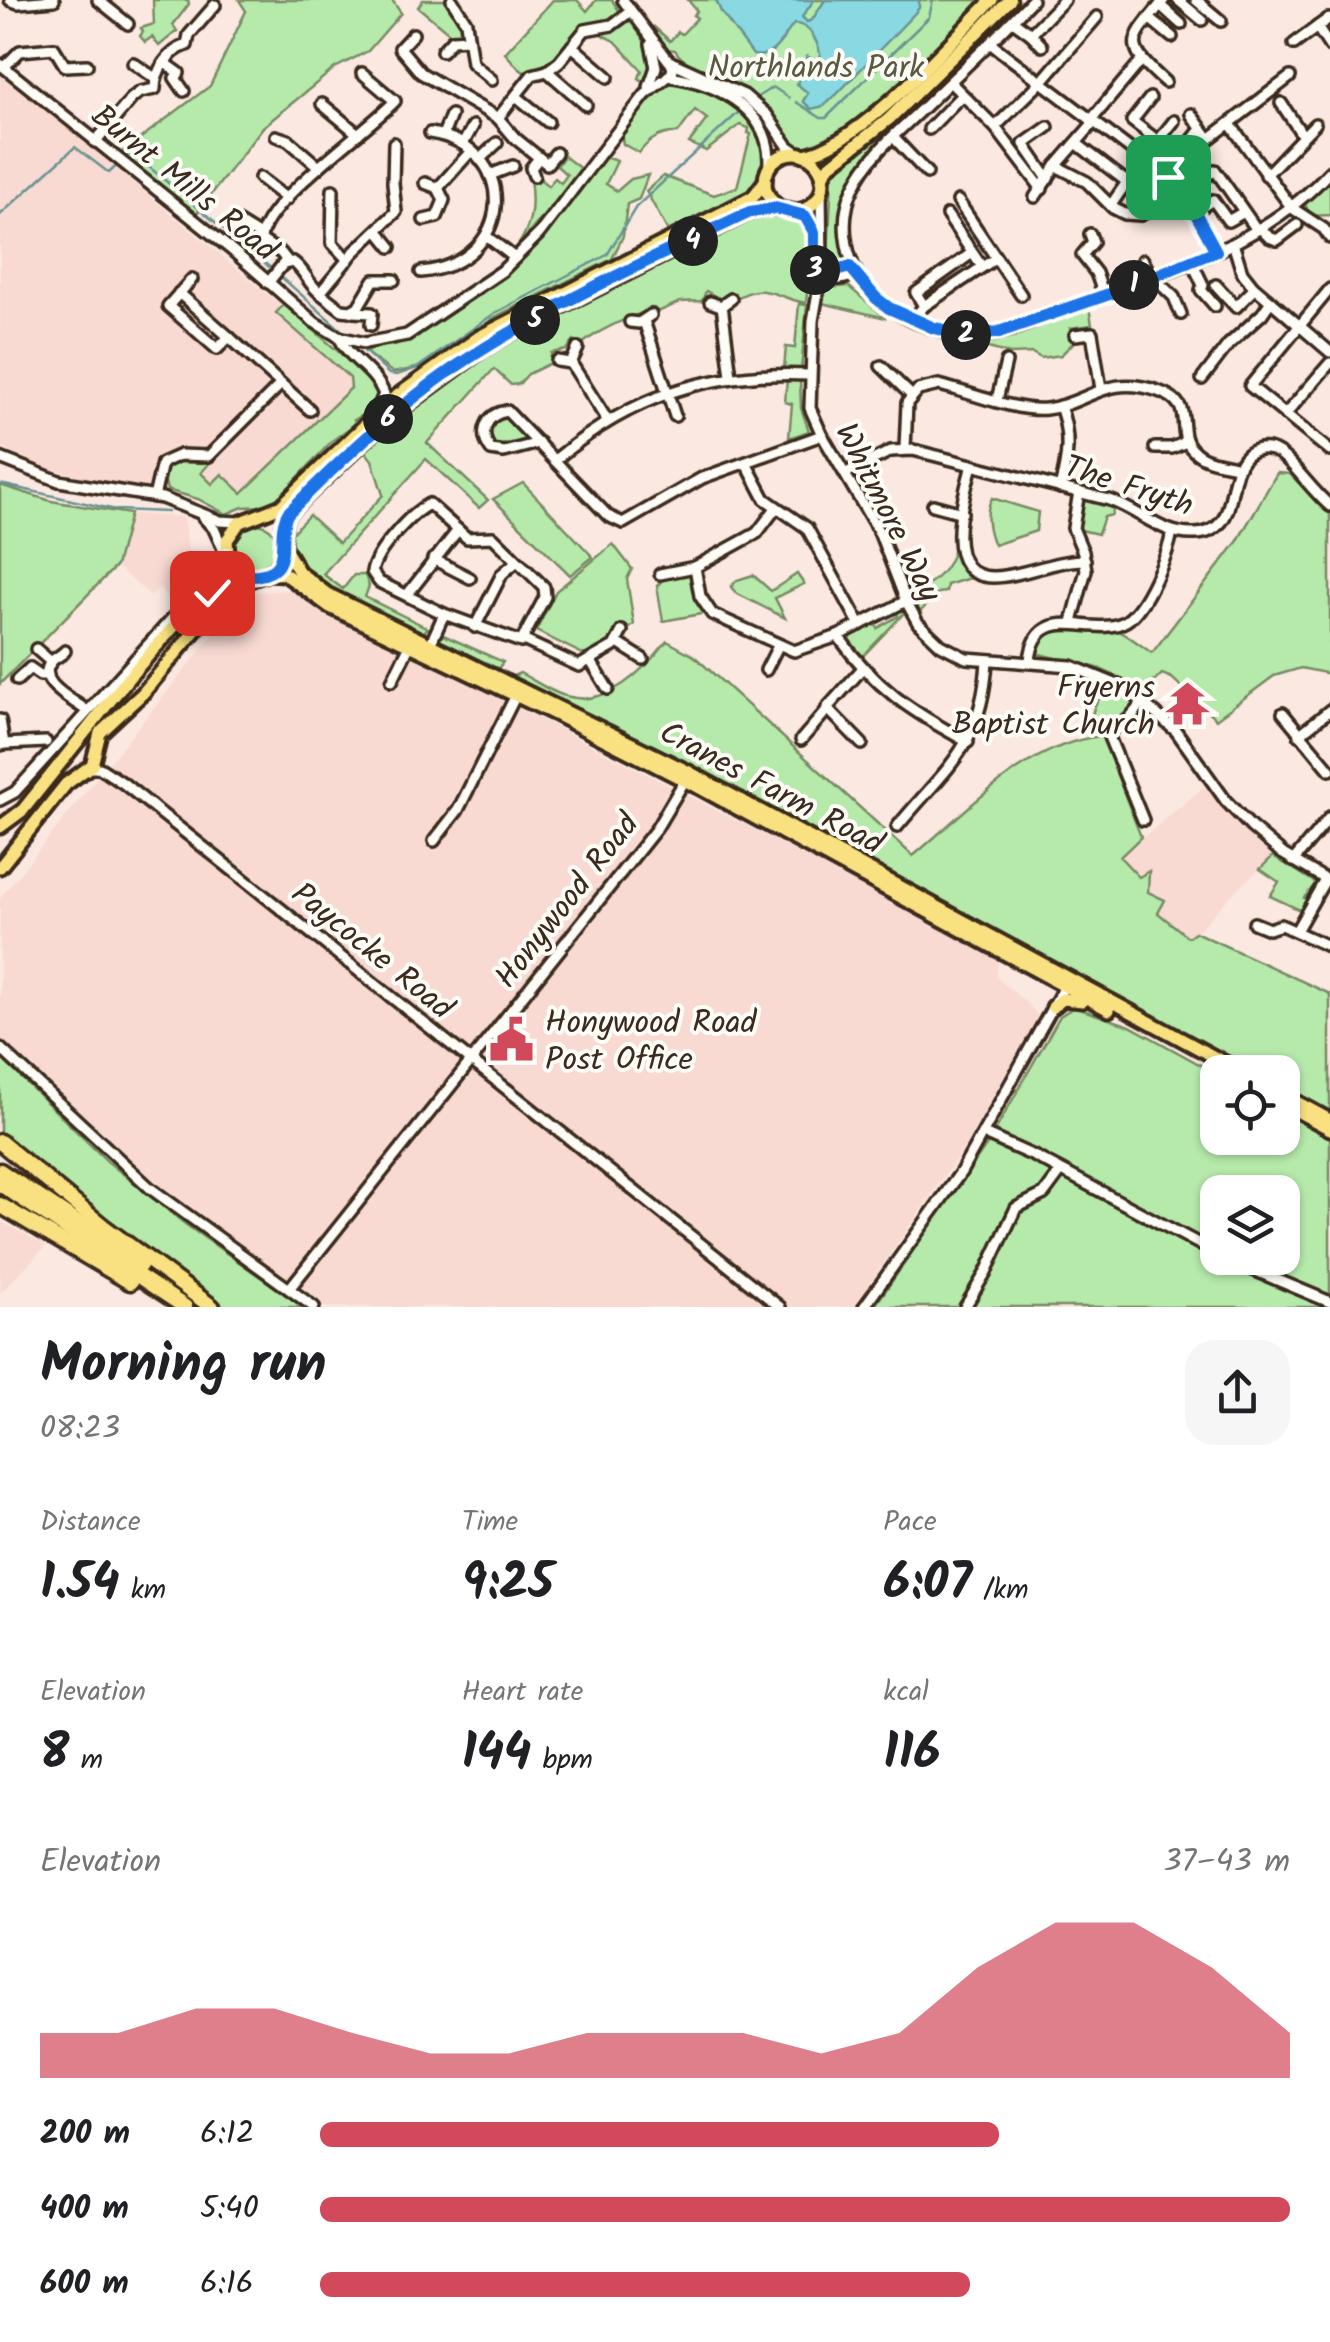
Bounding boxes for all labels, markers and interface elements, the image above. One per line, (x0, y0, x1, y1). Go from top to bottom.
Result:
park label: Northlands Park (708, 43, 925, 94)
street label: Burnt Mills Road (79, 92, 289, 276)
pin (1126, 135, 1211, 220)
icon: arrive (1141, 150, 1196, 205)
pin: 4 (668, 216, 718, 266)
text: 4 (685, 218, 701, 263)
pin: 3 (790, 245, 840, 295)
text: 3 (807, 247, 823, 292)
pin: 1 (1109, 260, 1159, 310)
text: 1 (1130, 262, 1138, 307)
pin: 5 (510, 295, 560, 345)
text: 5 (528, 297, 542, 342)
pin: 2 (941, 310, 991, 360)
text: 2 (958, 312, 974, 357)
pin: 6 (363, 394, 413, 444)
text: 6 (380, 396, 396, 441)
street label: Whitmore Way (820, 415, 954, 612)
street label: The Fryth (1057, 443, 1200, 532)
pin (170, 551, 255, 636)
icon: check (185, 566, 240, 621)
place label: Fryerns Baptist Church (952, 663, 1155, 751)
temple icon: Fryerns Baptist Church (1164, 680, 1212, 728)
street label: Cranes Farm Road (650, 709, 893, 870)
street label: Honywood Road (483, 802, 654, 1001)
street label: Paycocke Road (279, 870, 465, 1034)
place label: Honywood Road Post Office (545, 998, 758, 1086)
public building icon: Honywood Road Post Office (488, 1015, 536, 1063)
map controls (1200, 1055, 1300, 1275)
button: locate (1200, 1055, 1300, 1155)
button: layers (1200, 1175, 1300, 1275)
text: Morning run (40, 1323, 327, 1410)
button: share (1185, 1340, 1290, 1445)
text: 08:23 (40, 1404, 120, 1455)
text: Distance (40, 1500, 141, 1545)
text: Time (462, 1500, 518, 1545)
text: Pace (883, 1500, 937, 1545)
text: 1.54 (40, 1545, 120, 1625)
text: 9:25 (462, 1545, 554, 1625)
text: 6:07 (883, 1545, 972, 1625)
text: km (120, 1568, 166, 1613)
text: /km (972, 1568, 1029, 1613)
text: Elevation (40, 1670, 146, 1715)
text: Heart rate (462, 1670, 583, 1715)
text: kcal (883, 1670, 929, 1715)
text: 8 (40, 1715, 70, 1795)
text: 144 (462, 1715, 531, 1795)
text: 116 (883, 1715, 941, 1795)
text: m (70, 1738, 103, 1783)
text: bpm (531, 1738, 593, 1783)
text: Elevation (40, 1837, 161, 1888)
text: 37–43 m (1163, 1837, 1290, 1888)
text: 200 m (40, 2109, 130, 2160)
text: 6:12 (200, 2109, 254, 2160)
text: 400 m (40, 2184, 129, 2235)
text: 5:40 (200, 2184, 259, 2235)
text: 600 m (40, 2259, 129, 2310)
text: 6:16 (200, 2259, 254, 2310)

